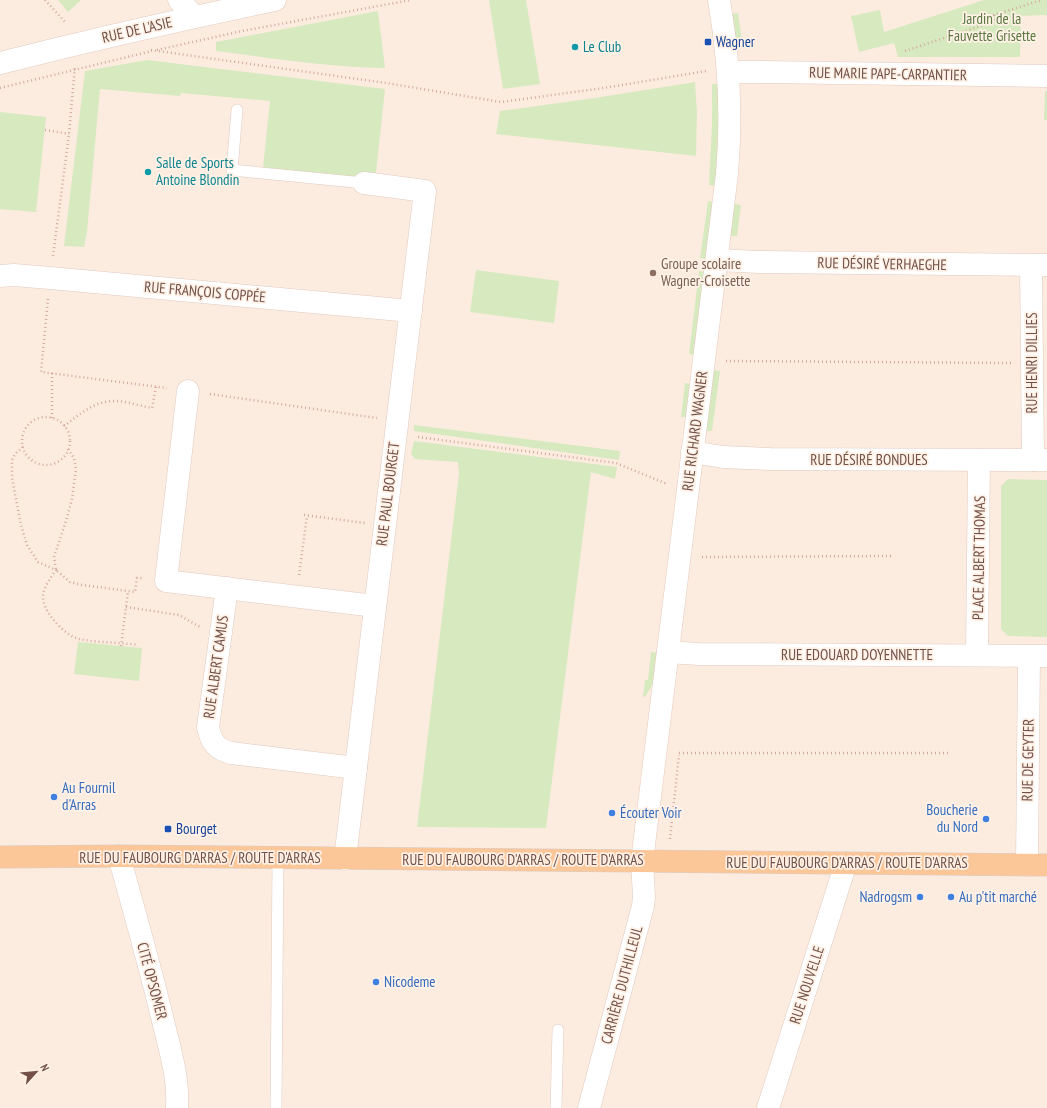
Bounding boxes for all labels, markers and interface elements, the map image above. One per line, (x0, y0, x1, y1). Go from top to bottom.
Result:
park label: Jardin de la Fauvette Grisette (948, 9, 1036, 45)
street label: RUE DE L'ASIE (100, 12, 174, 47)
place label: Wagner (716, 32, 756, 51)
place label: Le Club (583, 37, 621, 56)
marker: Wagner (703, 37, 713, 47)
marker: Le Club (570, 42, 580, 52)
street label: RUE MARIE PAPE-CARPANTIER (809, 63, 967, 84)
place label: Salle de Sports Antoine Blondin (156, 153, 239, 189)
marker: Salle de Sports Antoine Blondin (143, 167, 153, 177)
street label: RUE DÉSIRÉ VERHAEGHE (817, 253, 947, 274)
place label: Groupe scolaire Wagner-Croisette (661, 254, 750, 290)
marker: Groupe scolaire Wagner-Croisette (648, 268, 658, 278)
street label: RUE FRANÇOIS COPPÉE (143, 277, 267, 306)
street label: RUE HENRI DILLIES (1022, 312, 1041, 414)
street label: RUE RICHARD WAGNER (678, 370, 711, 492)
street label: RUE PAUL BOURGET (372, 440, 403, 547)
street label: RUE DÉSIRÉ BONDUES (810, 450, 928, 469)
street label: PLACE ALBERT THOMAS (968, 496, 989, 620)
street label: RUE ALBERT CAMUS (199, 614, 232, 720)
street label: RUE EDOUARD DOYENNETTE (781, 645, 933, 664)
street label: RUE DE GEYTER (1017, 718, 1038, 802)
place label: Au Fournil d'Arras (62, 778, 116, 814)
marker: Au Fournil d'Arras (49, 792, 59, 802)
place label: Boucherie du Nord (926, 800, 978, 836)
place label: Écouter Voir (620, 803, 683, 822)
marker: Écouter Voir (607, 808, 617, 818)
marker: Boucherie du Nord (981, 814, 991, 824)
place label: Bourget (176, 819, 217, 838)
marker: Bourget (163, 824, 173, 834)
street label: RUE DU FAUBOURG D'ARRAS / ROUTE D'ARRAS (79, 848, 321, 867)
street label: RUE DU FAUBOURG D'ARRAS / ROUTE D'ARRAS (402, 850, 644, 869)
street label: RUE DU FAUBOURG D'ARRAS / ROUTE D'ARRAS (726, 853, 968, 872)
place label: Nadrogsm (860, 887, 912, 906)
place label: Au p'tit marché (959, 887, 1037, 906)
marker: Nadrogsm (915, 892, 925, 902)
marker: Au p'tit marché (946, 892, 956, 902)
street label: CARRIÈRE DUTHILLEUL (597, 923, 647, 1046)
street label: CITÉ OPSOMER (133, 940, 172, 1022)
street label: RUE NOUVELLE (785, 943, 828, 1026)
place label: Nicodeme (384, 972, 436, 991)
marker: Nicodeme (371, 977, 381, 987)
north arrow (16, 1052, 56, 1092)
text: N (37, 1062, 53, 1073)

